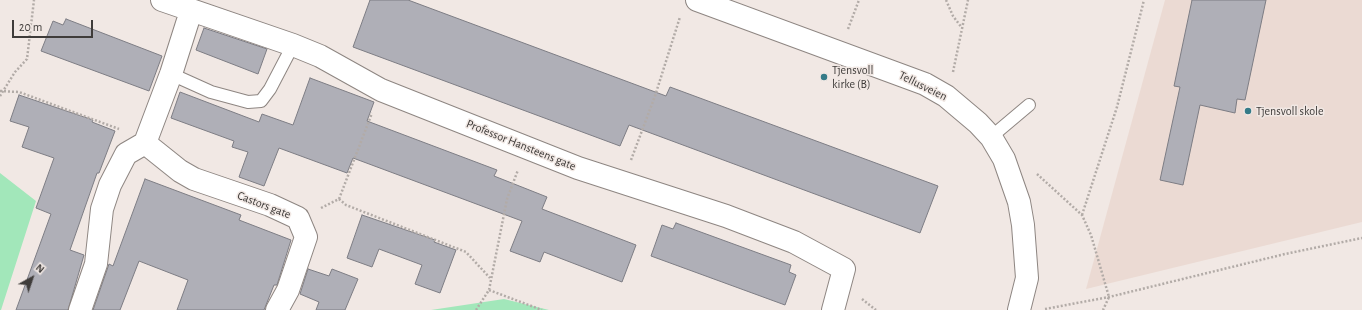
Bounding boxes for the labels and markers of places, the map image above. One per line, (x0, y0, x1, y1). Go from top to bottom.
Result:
place label: Tjensvoll kirke (B) (832, 63, 873, 91)
marker: Tjensvoll kirke (B) (819, 72, 829, 82)
place label: Tjensvoll skole (1256, 104, 1324, 118)
marker: Tjensvoll skole (1243, 106, 1253, 116)

